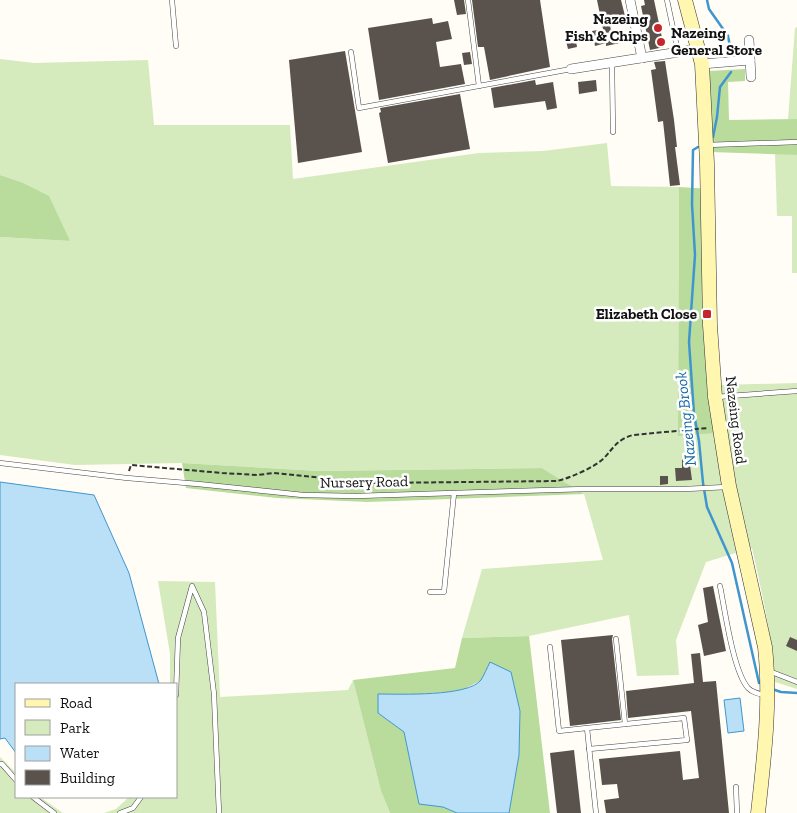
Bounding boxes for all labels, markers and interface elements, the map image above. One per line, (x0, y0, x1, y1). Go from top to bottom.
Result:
place label: Nazeing Fish & Chips (565, 10, 648, 45)
marker: Nazeing Fish & Chips (652, 22, 664, 34)
place label: Nazeing General Store (671, 24, 762, 59)
marker: Nazeing General Store (655, 36, 667, 48)
place label: Elizabeth Close (596, 305, 697, 323)
marker: Elizabeth Close (701, 308, 713, 320)
water label: Nazeing Brook (671, 371, 700, 467)
street label: Nazeing Road (722, 375, 750, 466)
street label: Nursery Road (320, 472, 409, 492)
legend (15, 683, 178, 798)
text: Road (60, 694, 93, 712)
text: Park (60, 719, 90, 737)
text: Water (60, 744, 100, 762)
text: Building (60, 769, 115, 787)

